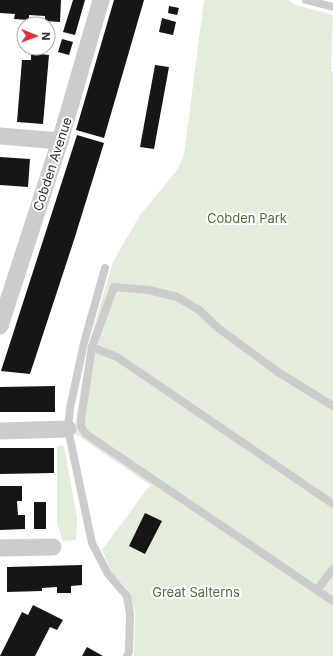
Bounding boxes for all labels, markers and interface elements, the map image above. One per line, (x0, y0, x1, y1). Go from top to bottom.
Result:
north arrow (16, 16, 56, 56)
text: N (39, 32, 53, 40)
street label: Cobden Avenue (29, 115, 75, 213)
park label: Cobden Park (207, 210, 287, 226)
park label: Great Salterns (152, 584, 240, 600)

